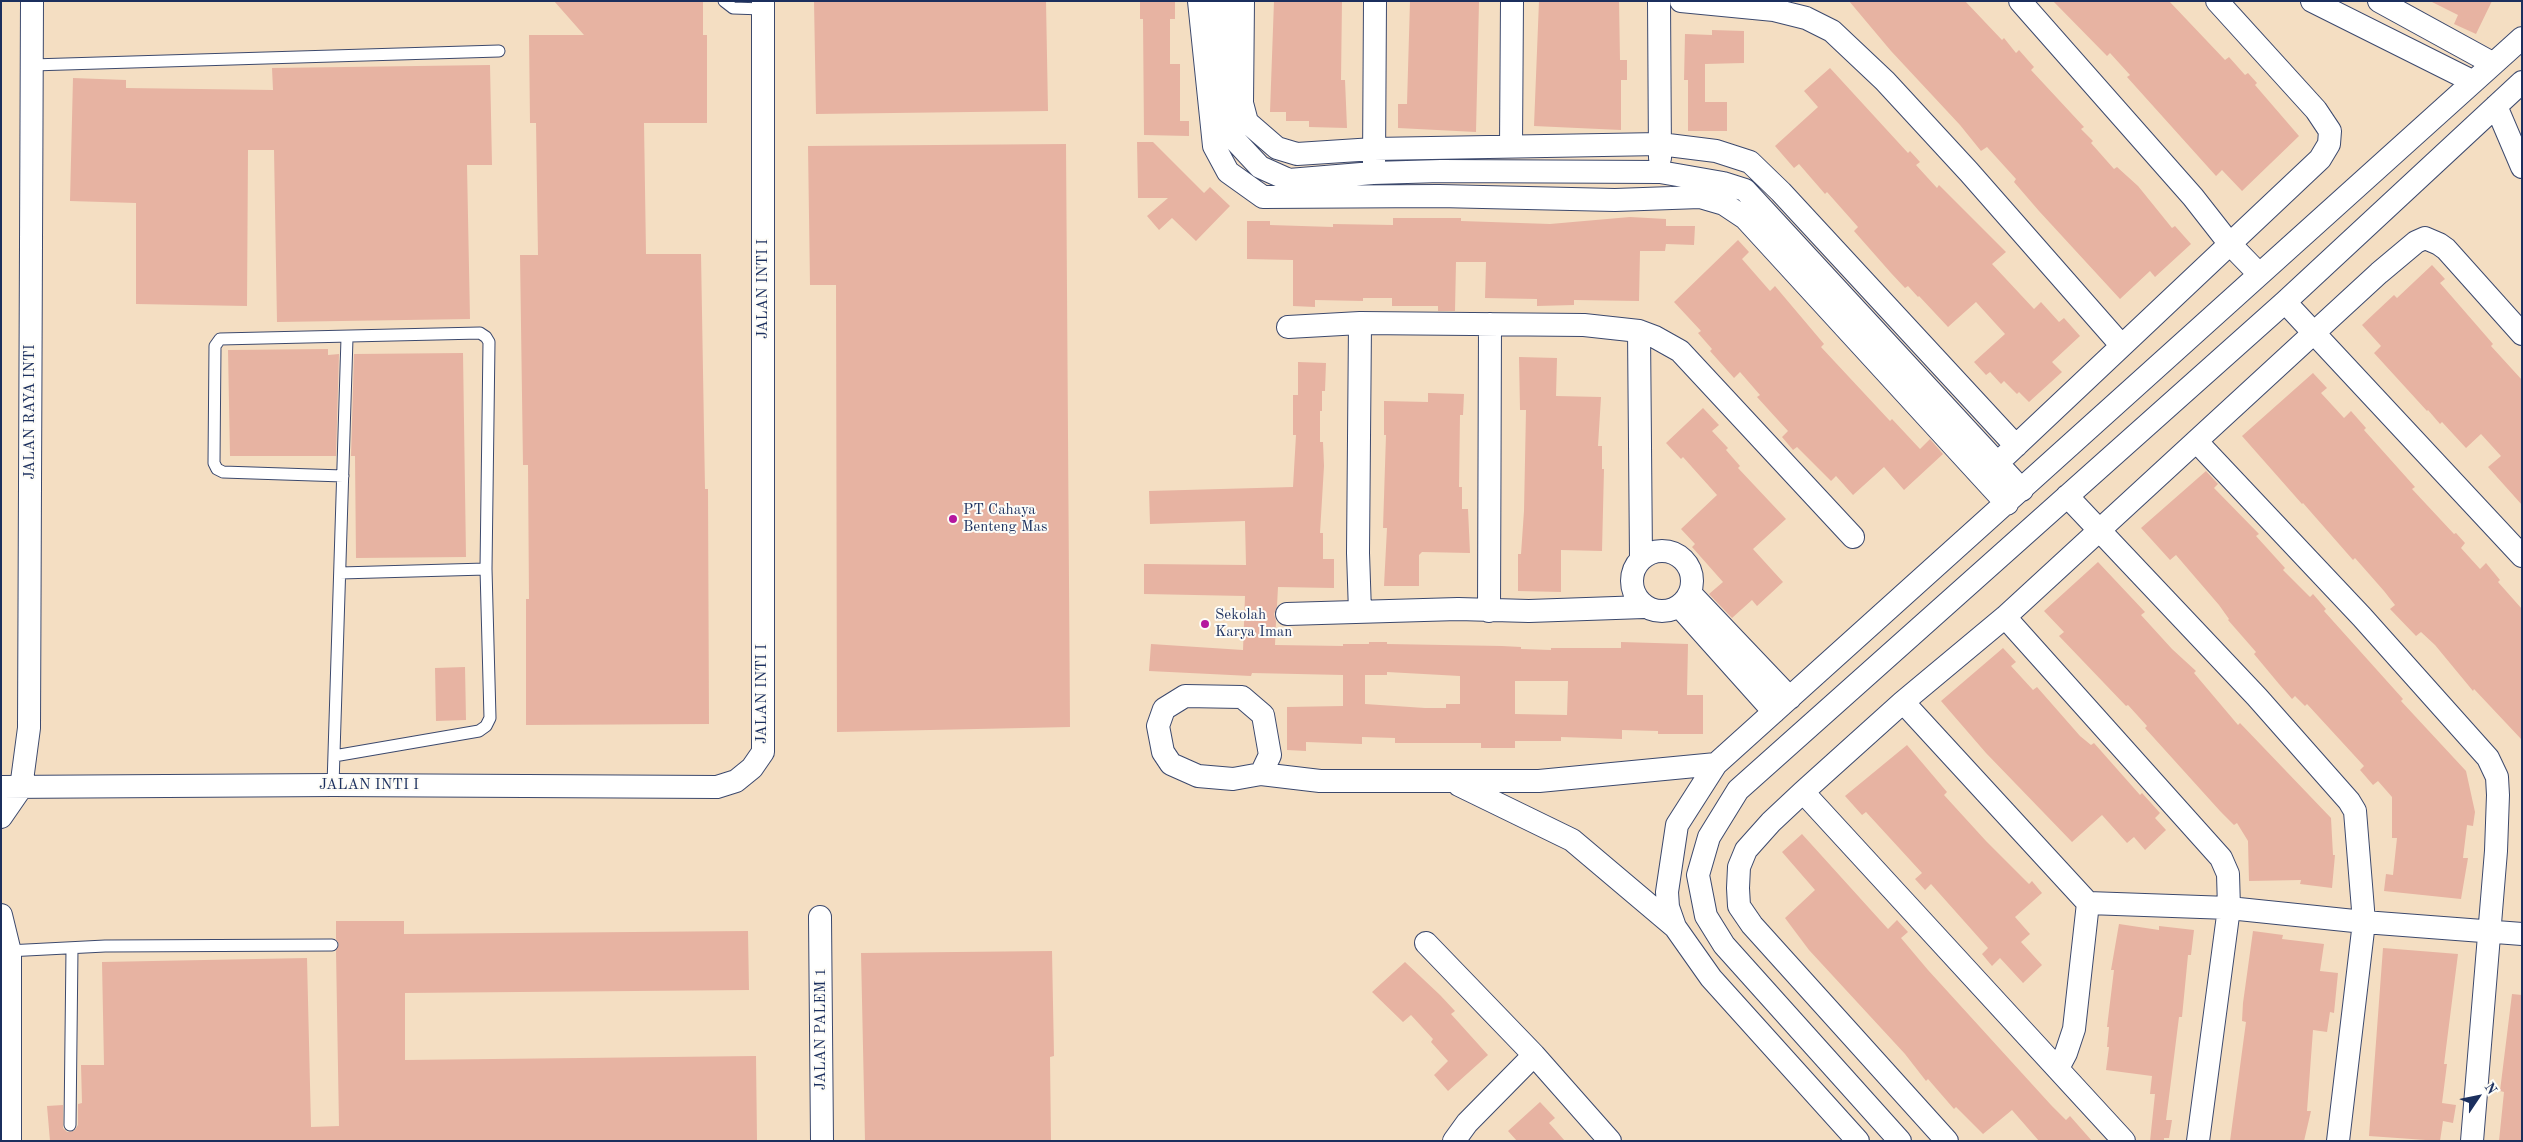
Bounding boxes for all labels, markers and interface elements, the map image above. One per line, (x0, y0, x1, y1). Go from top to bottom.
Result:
street label: JALAN INTI I (754, 239, 772, 339)
street label: JALAN RAYA INTI (21, 344, 39, 480)
place label: PT Cahaya Benteng Mas (963, 501, 1047, 536)
marker: PT Cahaya Benteng Mas (947, 513, 959, 525)
place label: Sekolah Karya Iman (1215, 606, 1292, 641)
marker: Sekolah Karya Iman (1199, 618, 1211, 630)
street label: JALAN INTI I (753, 644, 771, 744)
street label: JALAN INTI I (319, 776, 419, 794)
street label: JALAN PALEM 1 (812, 968, 830, 1090)
north arrow (2453, 1072, 2503, 1122)
text: N (2482, 1080, 2499, 1097)

